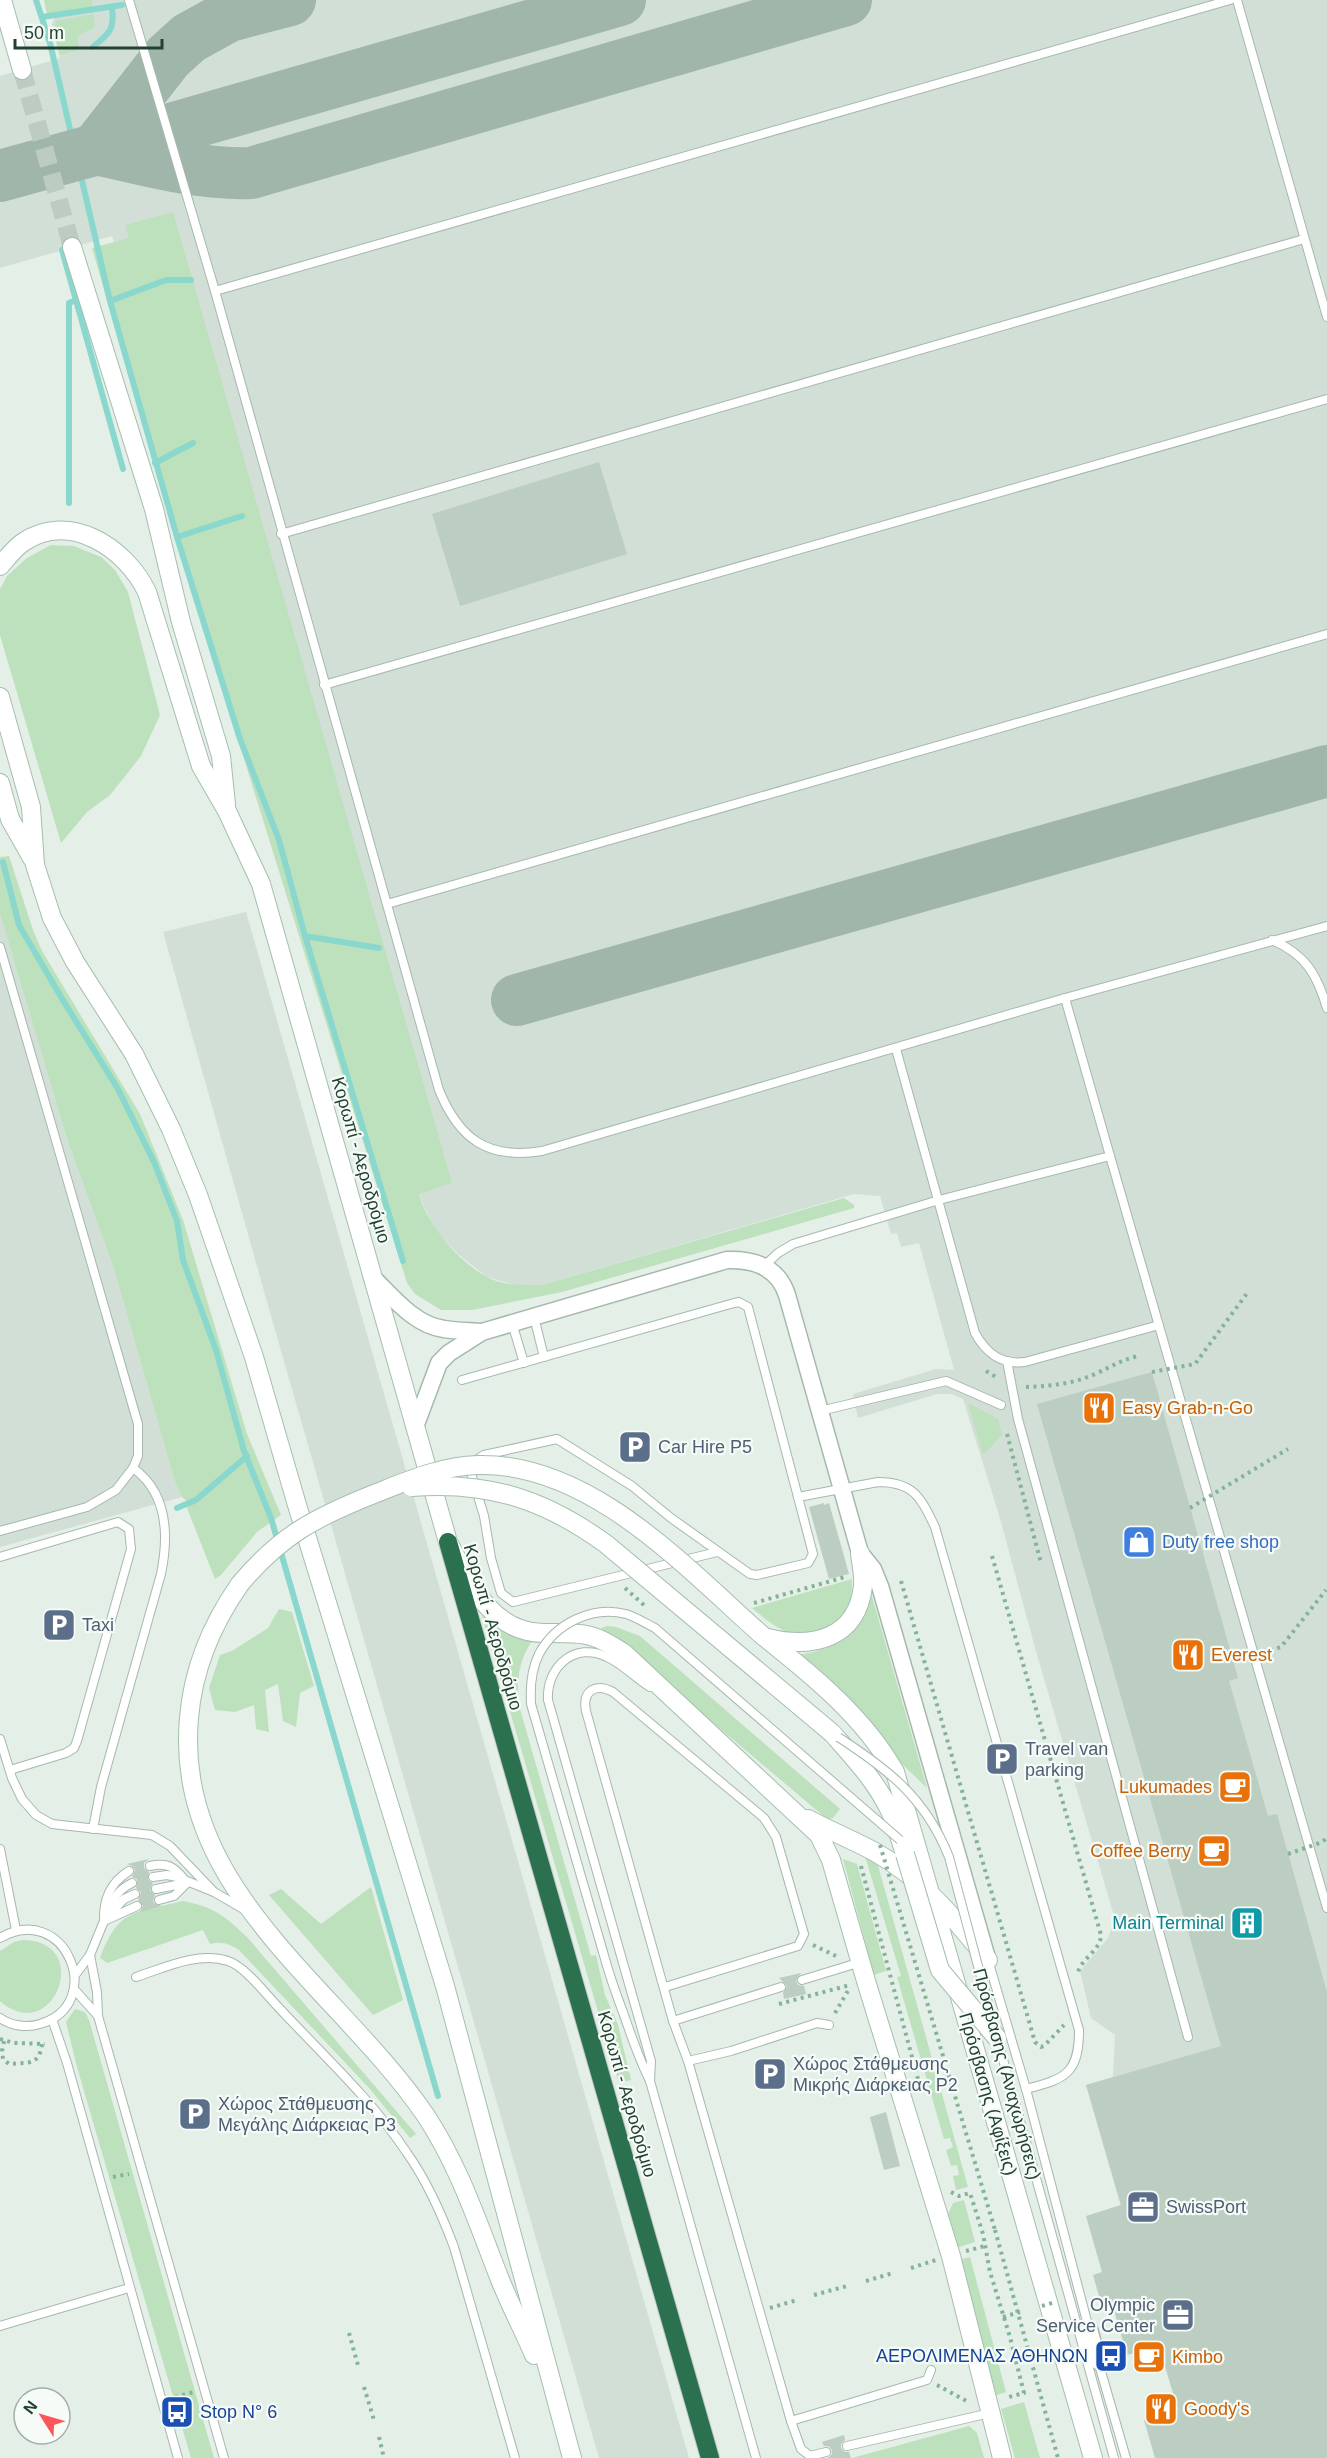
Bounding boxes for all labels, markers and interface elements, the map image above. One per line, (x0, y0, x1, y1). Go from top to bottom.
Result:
scale bar (15, 12, 162, 50)
text: 50 m (24, 23, 64, 43)
street label: Κορωπί - Αεροδρόμιο (328, 1074, 394, 1246)
restaurant icon: Easy Grab-n-Go (1081, 1390, 1117, 1426)
place label: Easy Grab-n-Go (1122, 1398, 1253, 1418)
parking icon: Car Hire P5 (617, 1429, 653, 1465)
place label: Car Hire P5 (658, 1437, 752, 1457)
shop icon: Duty free shop (1121, 1524, 1157, 1560)
place label: Duty free shop (1162, 1532, 1279, 1552)
street label: Κορωπί - Αεροδρόμιο (460, 1541, 526, 1713)
parking icon: Taxi (41, 1607, 77, 1643)
place label: Taxi (82, 1615, 114, 1635)
restaurant icon: Everest (1170, 1637, 1206, 1673)
place label: Everest (1211, 1645, 1272, 1665)
place label: Travel van parking (1025, 1739, 1108, 1780)
parking icon: Travel van parking (984, 1741, 1020, 1777)
cafe icon: Lukumades (1217, 1769, 1253, 1805)
place label: Lukumades (1119, 1777, 1212, 1797)
cafe icon: Coffee Berry (1196, 1833, 1232, 1869)
place label: Coffee Berry (1090, 1841, 1191, 1861)
building icon: Main Terminal (1229, 1905, 1265, 1941)
place label: Main Terminal (1112, 1913, 1224, 1933)
street label: Πρόσβασης (Αναχωρήσεις) (969, 1966, 1045, 2182)
street label: Κορωπί - Αεροδρόμιο (594, 2008, 660, 2180)
street label: Πρόσβασης (Αφίξεις) (955, 2010, 1021, 2178)
place label: Χώρος Στάθμευσης Μικρής Διάρκειας P2 (793, 2054, 958, 2095)
parking icon: Χώρος Στάθμευσης Μικρής Διάρκειας P2 (752, 2056, 788, 2092)
place label: Χώρος Στάθμευσης Μεγάλης Διάρκειας P3 (218, 2094, 396, 2135)
parking icon: Χώρος Στάθμευσης Μεγάλης Διάρκειας P3 (177, 2096, 213, 2132)
office icon: SwissPort (1125, 2189, 1161, 2225)
place label: SwissPort (1166, 2197, 1246, 2217)
place label: Olympic Service Center (1036, 2295, 1155, 2336)
office icon: Olympic Service Center (1160, 2297, 1196, 2333)
bus stop icon: ΑΕΡΟΛΙΜΕΝΑΣ ΑΘΗΝΩΝ (1093, 2338, 1129, 2374)
cafe icon: Kimbo (1131, 2339, 1167, 2375)
place label: ΑΕΡΟΛΙΜΕΝΑΣ ΑΘΗΝΩΝ (876, 2346, 1088, 2366)
place label: Kimbo (1172, 2347, 1223, 2367)
north arrow (12, 2386, 72, 2446)
restaurant icon: Goody's (1143, 2391, 1179, 2427)
bus stop icon: Stop N° 6 (159, 2394, 195, 2430)
text: N (20, 2398, 41, 2417)
place label: Goody's (1184, 2399, 1249, 2419)
place label: Stop N° 6 (200, 2402, 277, 2422)

